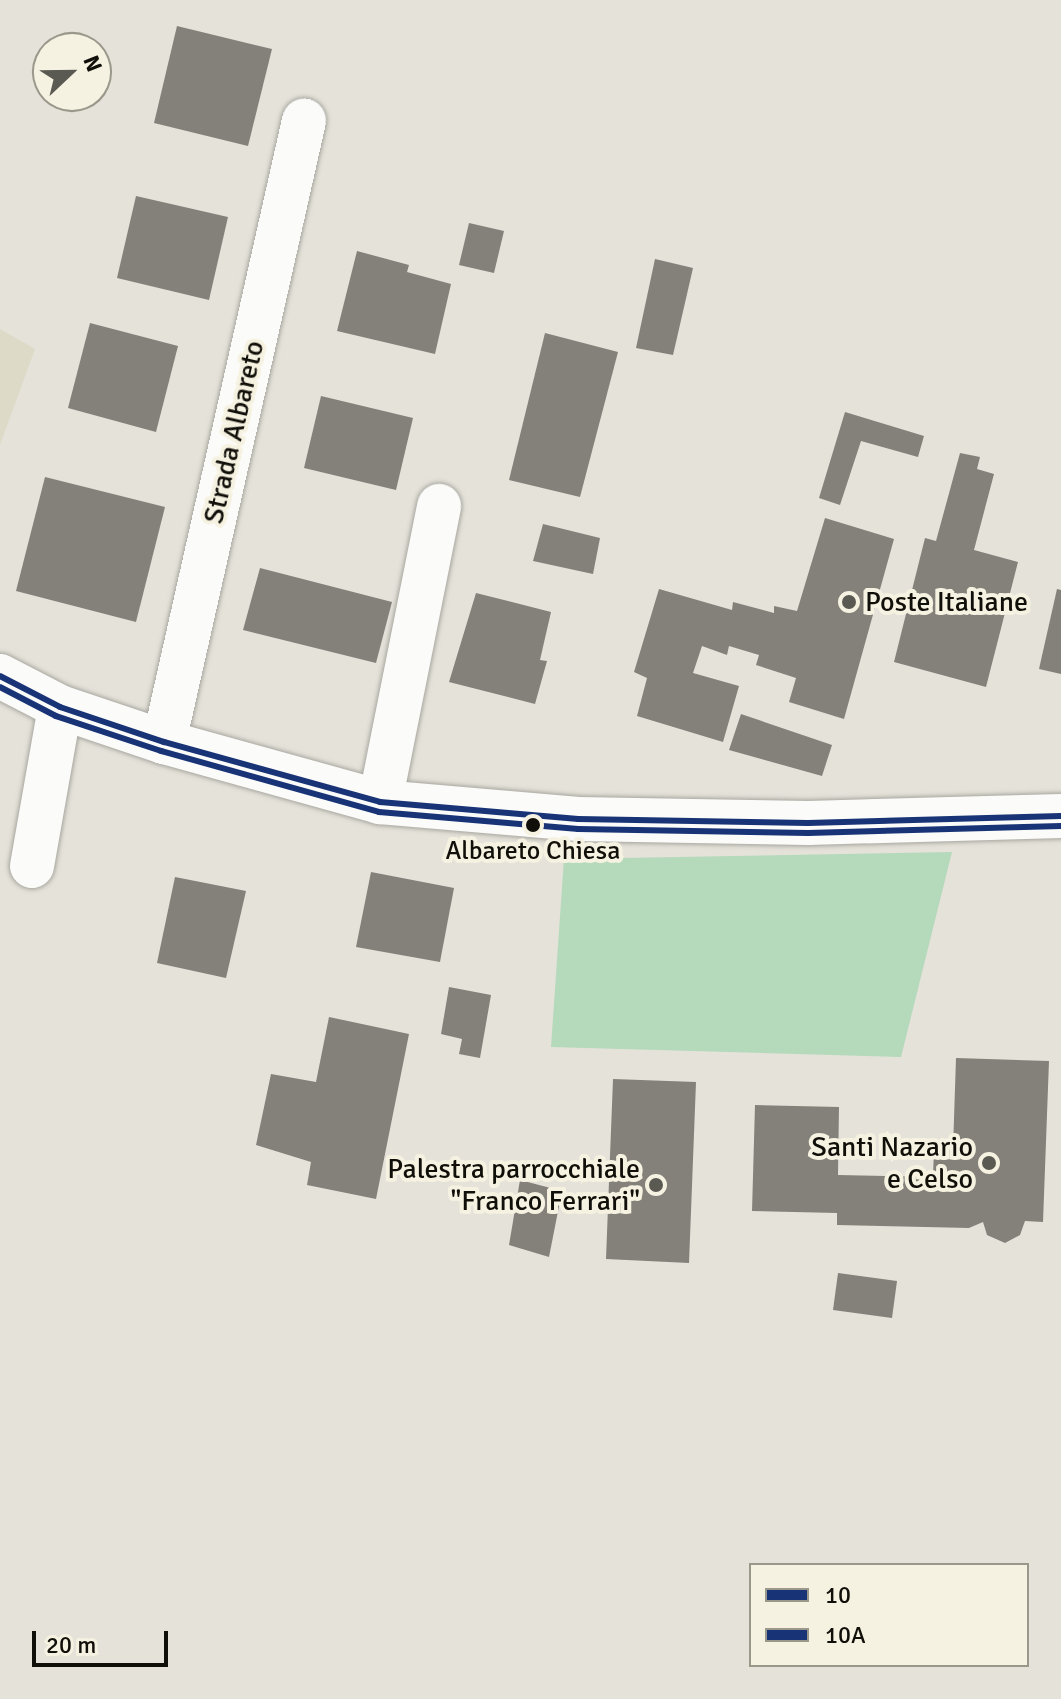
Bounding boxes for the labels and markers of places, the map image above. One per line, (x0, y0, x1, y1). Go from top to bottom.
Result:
place label: Poste Italiane (865, 585, 1028, 619)
marker: Poste Italiane (840, 593, 858, 611)
marker: Albareto Chiesa (525, 817, 541, 833)
place label: Albareto Chiesa (446, 836, 620, 868)
place label: Santi Nazario e Celso (811, 1130, 973, 1196)
place label: Palestra parrocchiale "Franco Ferrari" (387, 1152, 640, 1218)
marker: Santi Nazario e Celso (980, 1154, 998, 1172)
marker: Palestra parrocchiale "Franco Ferrari" (647, 1176, 665, 1194)

